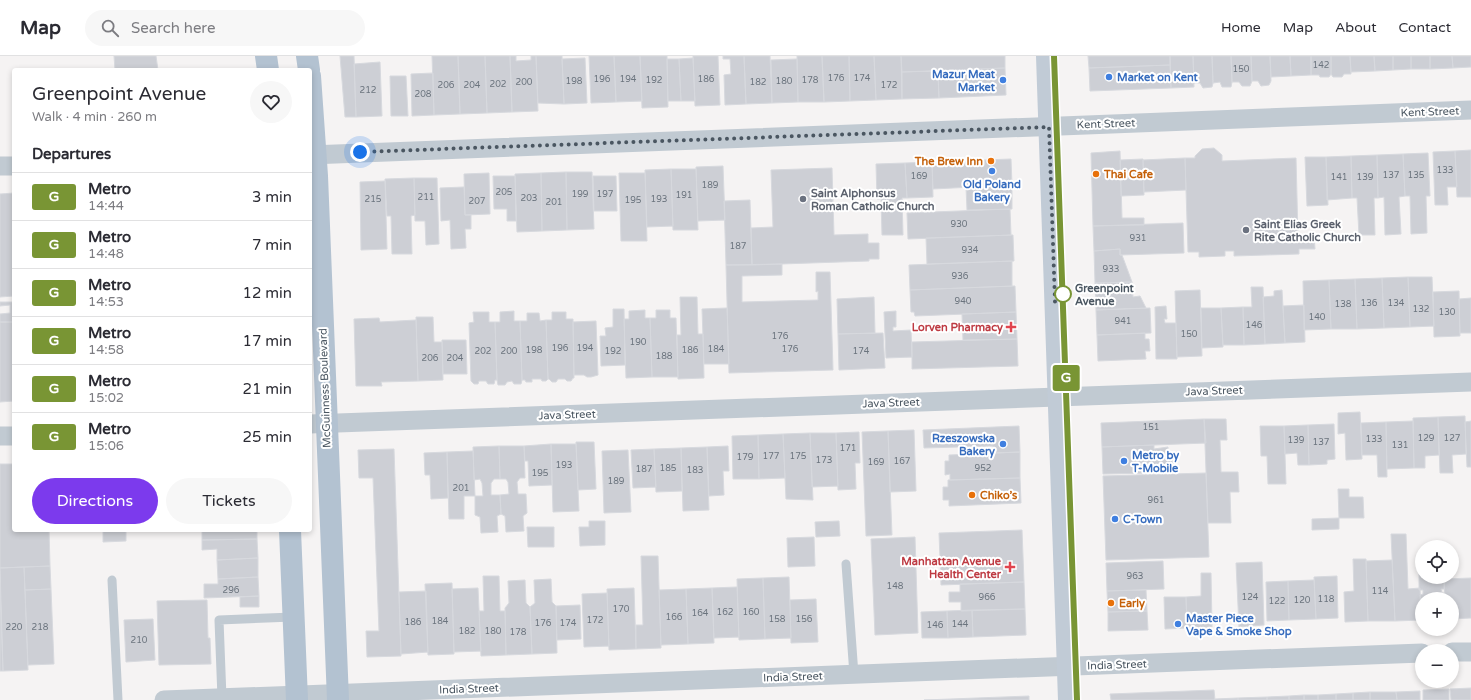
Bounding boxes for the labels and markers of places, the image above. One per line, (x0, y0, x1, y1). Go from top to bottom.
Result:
place label: Mazur Meat Market (932, 68, 996, 94)
place label: Market on Kent (1117, 71, 1199, 84)
marker: Market on Kent (1104, 72, 1114, 82)
marker: Mazur Meat Market (998, 75, 1008, 85)
place label: The Brew Inn (914, 155, 983, 168)
marker: The Brew Inn (986, 156, 996, 166)
marker: Old Poland Bakery (987, 166, 997, 176)
place label: Thai Cafe (1103, 168, 1154, 181)
marker: Thai Cafe (1091, 169, 1101, 179)
place label: Old Poland Bakery (963, 178, 1021, 205)
place label: Saint Alphonsus Roman Catholic Church (811, 187, 935, 213)
marker: Saint Alphonsus Roman Catholic Church (798, 194, 808, 204)
place label: Saint Elias Greek Rite Catholic Church (1254, 218, 1361, 244)
marker: Saint Elias Greek Rite Catholic Church (1241, 225, 1251, 235)
place label: Greenpoint Avenue (1075, 282, 1134, 308)
marker: Greenpoint Avenue (1054, 285, 1072, 303)
place label: Lorven Pharmacy (912, 321, 1003, 335)
marker: Lorven Pharmacy (1006, 322, 1016, 332)
place label: Rzeszowska Bakery (932, 432, 995, 459)
marker: Rzeszowska Bakery (998, 439, 1008, 449)
place label: Metro by T-Mobile (1131, 449, 1179, 475)
marker: Metro by T-Mobile (1119, 456, 1129, 466)
place label: Chiko’s (980, 489, 1018, 502)
marker: Chiko’s (967, 490, 977, 500)
place label: C-Town (1123, 513, 1163, 526)
marker: C-Town (1110, 514, 1120, 524)
place label: Manhattan Avenue Health Center (901, 555, 1002, 581)
marker: Manhattan Avenue Health Center (1004, 561, 1016, 573)
place label: Early (1119, 597, 1145, 611)
marker: Early (1106, 598, 1116, 608)
place label: Master Piece Vape & Smoke Shop (1186, 612, 1292, 639)
marker: Master Piece Vape & Smoke Shop (1173, 619, 1183, 629)

